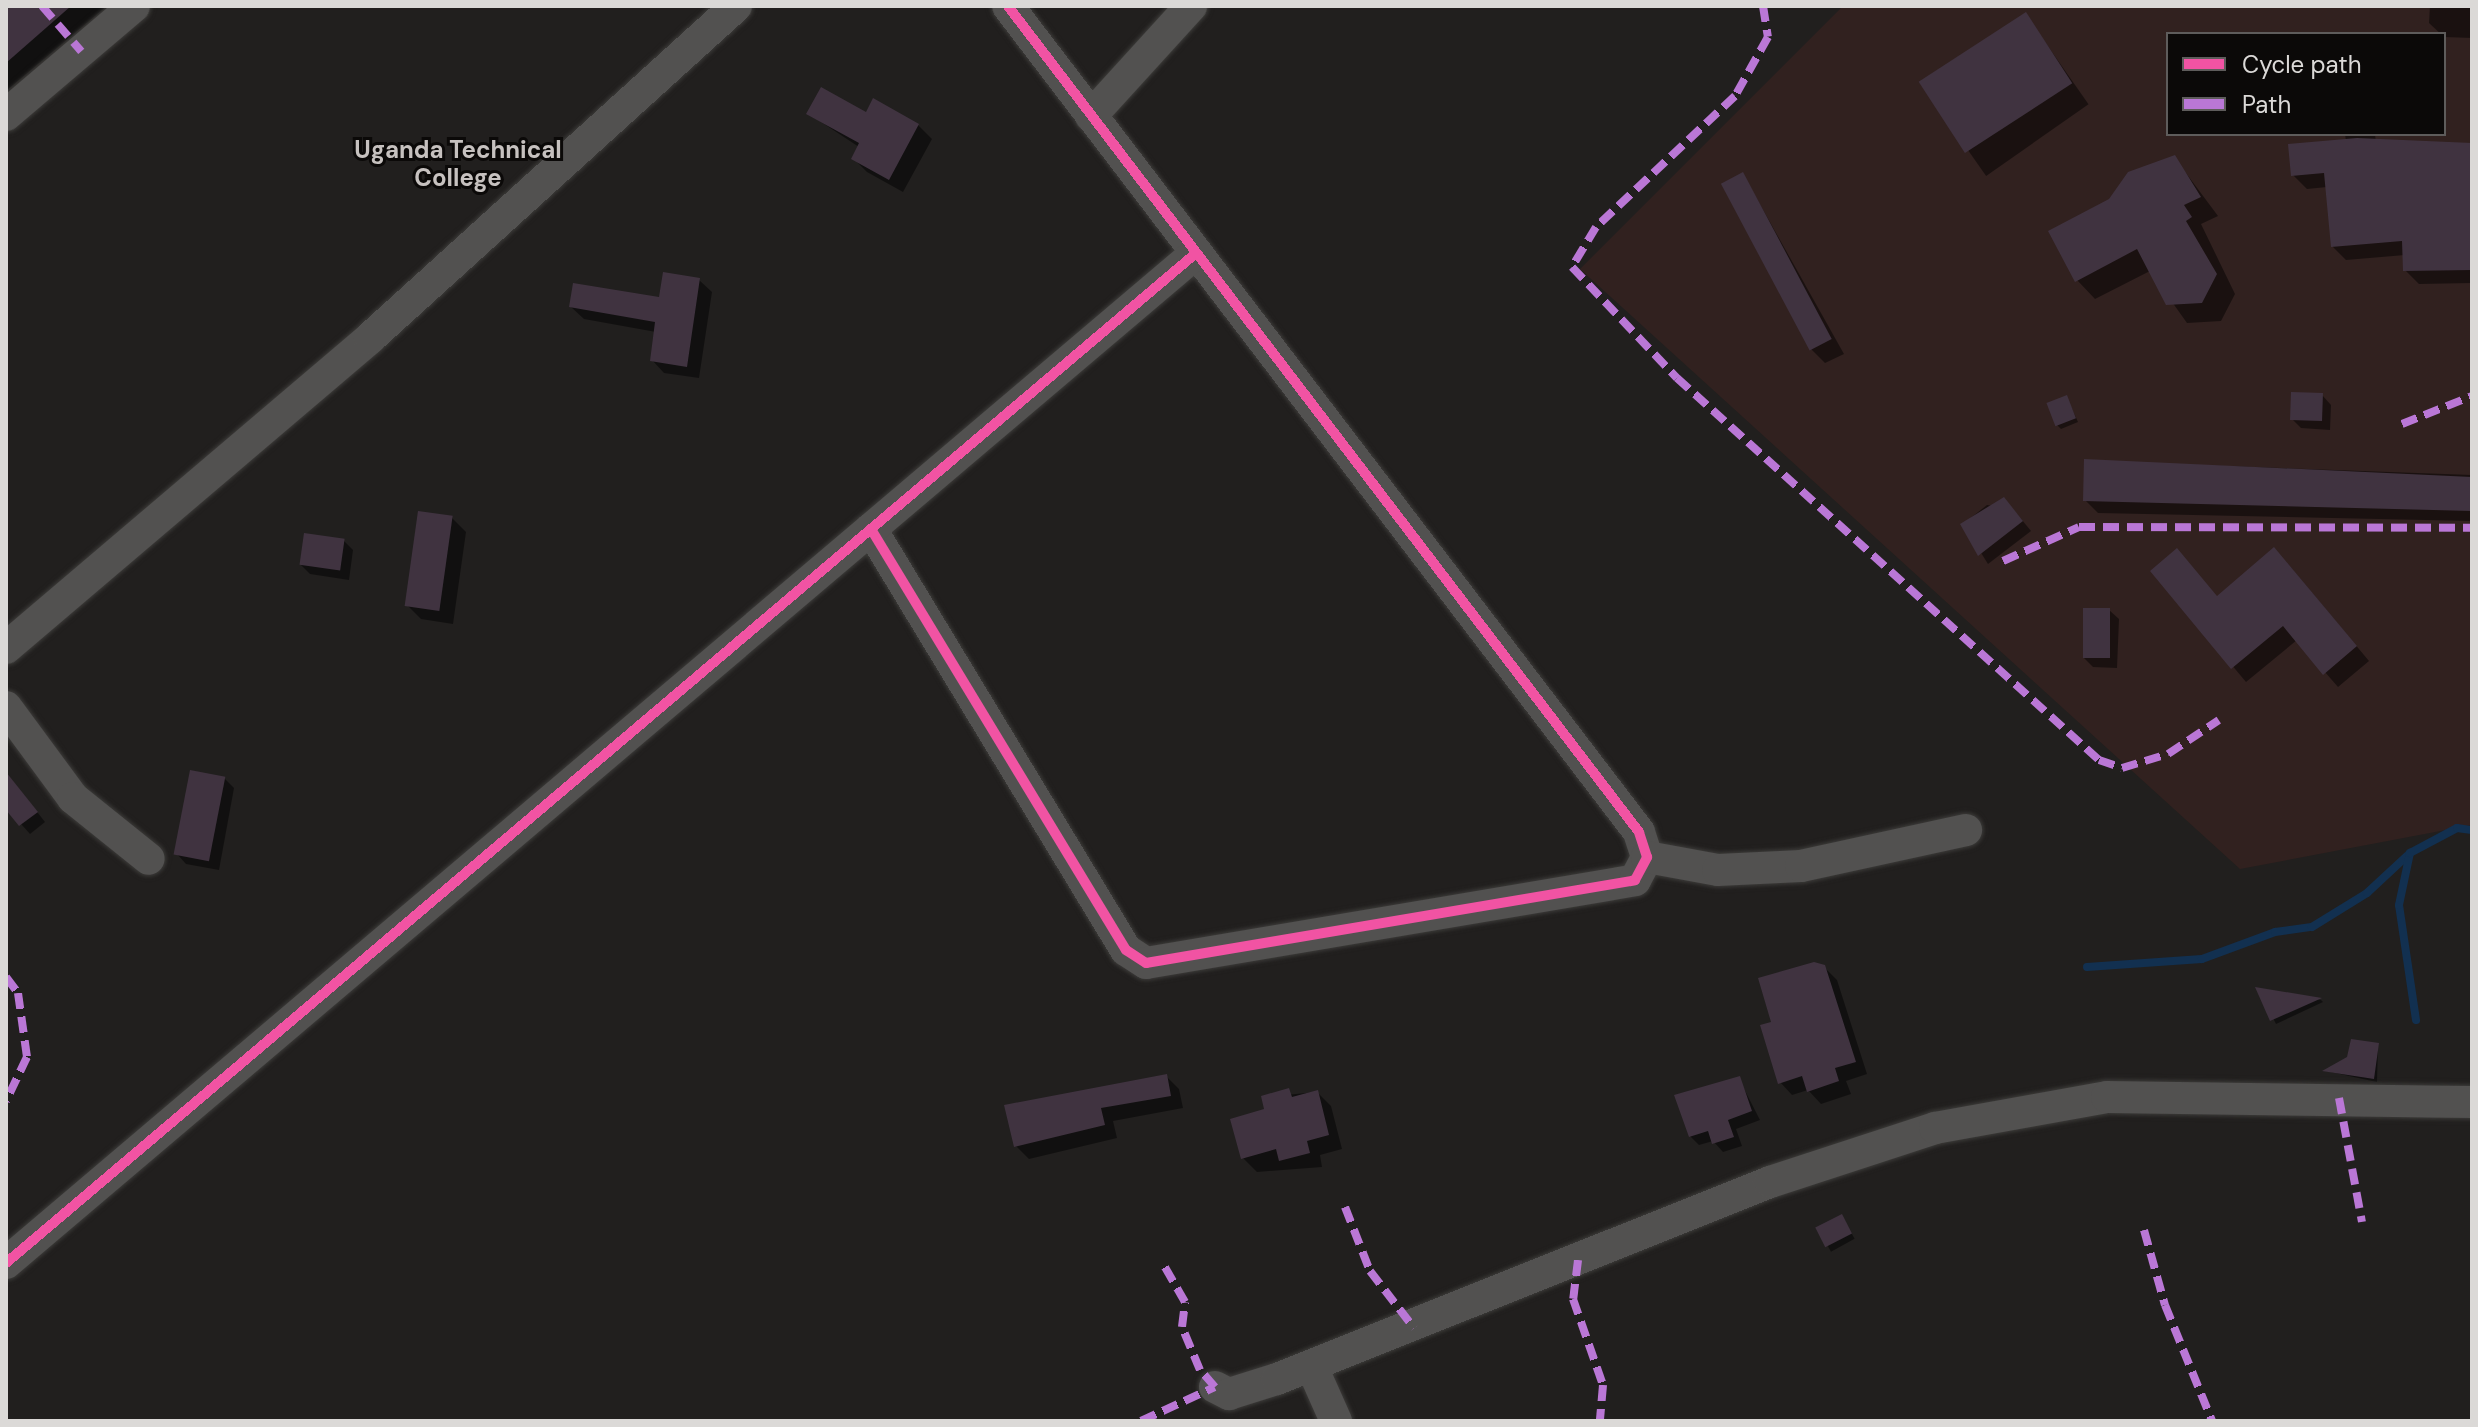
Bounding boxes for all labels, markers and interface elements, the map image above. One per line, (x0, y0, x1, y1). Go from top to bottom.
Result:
legend (2166, 32, 2446, 136)
text: Cycle path (2242, 49, 2361, 80)
text: Path (2242, 89, 2291, 120)
district label: Uganda Technical College (354, 136, 562, 192)

